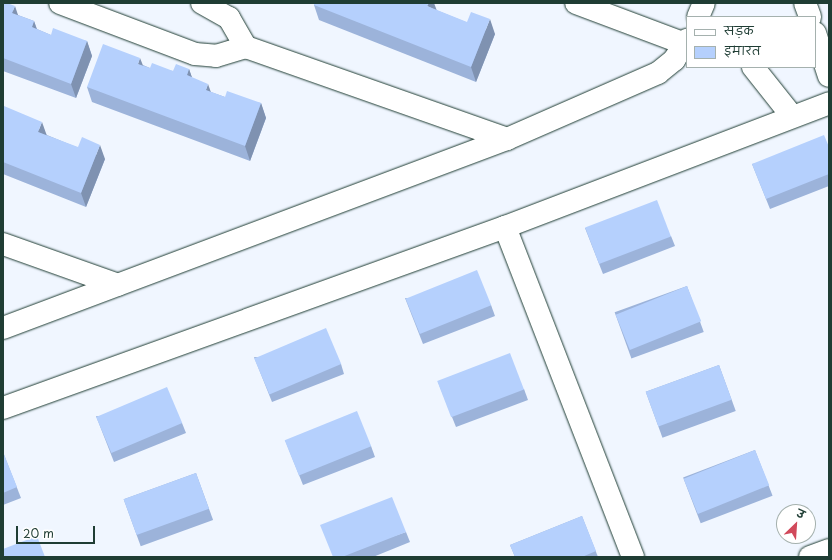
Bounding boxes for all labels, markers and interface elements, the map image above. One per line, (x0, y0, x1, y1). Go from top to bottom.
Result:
legend (686, 16, 816, 68)
text: सड़क (724, 21, 754, 39)
text: इमारत (724, 41, 761, 59)
north arrow (776, 504, 816, 544)
text: उ (794, 504, 808, 523)
scale bar (18, 518, 97, 544)
text: 20 m (23, 524, 54, 542)

